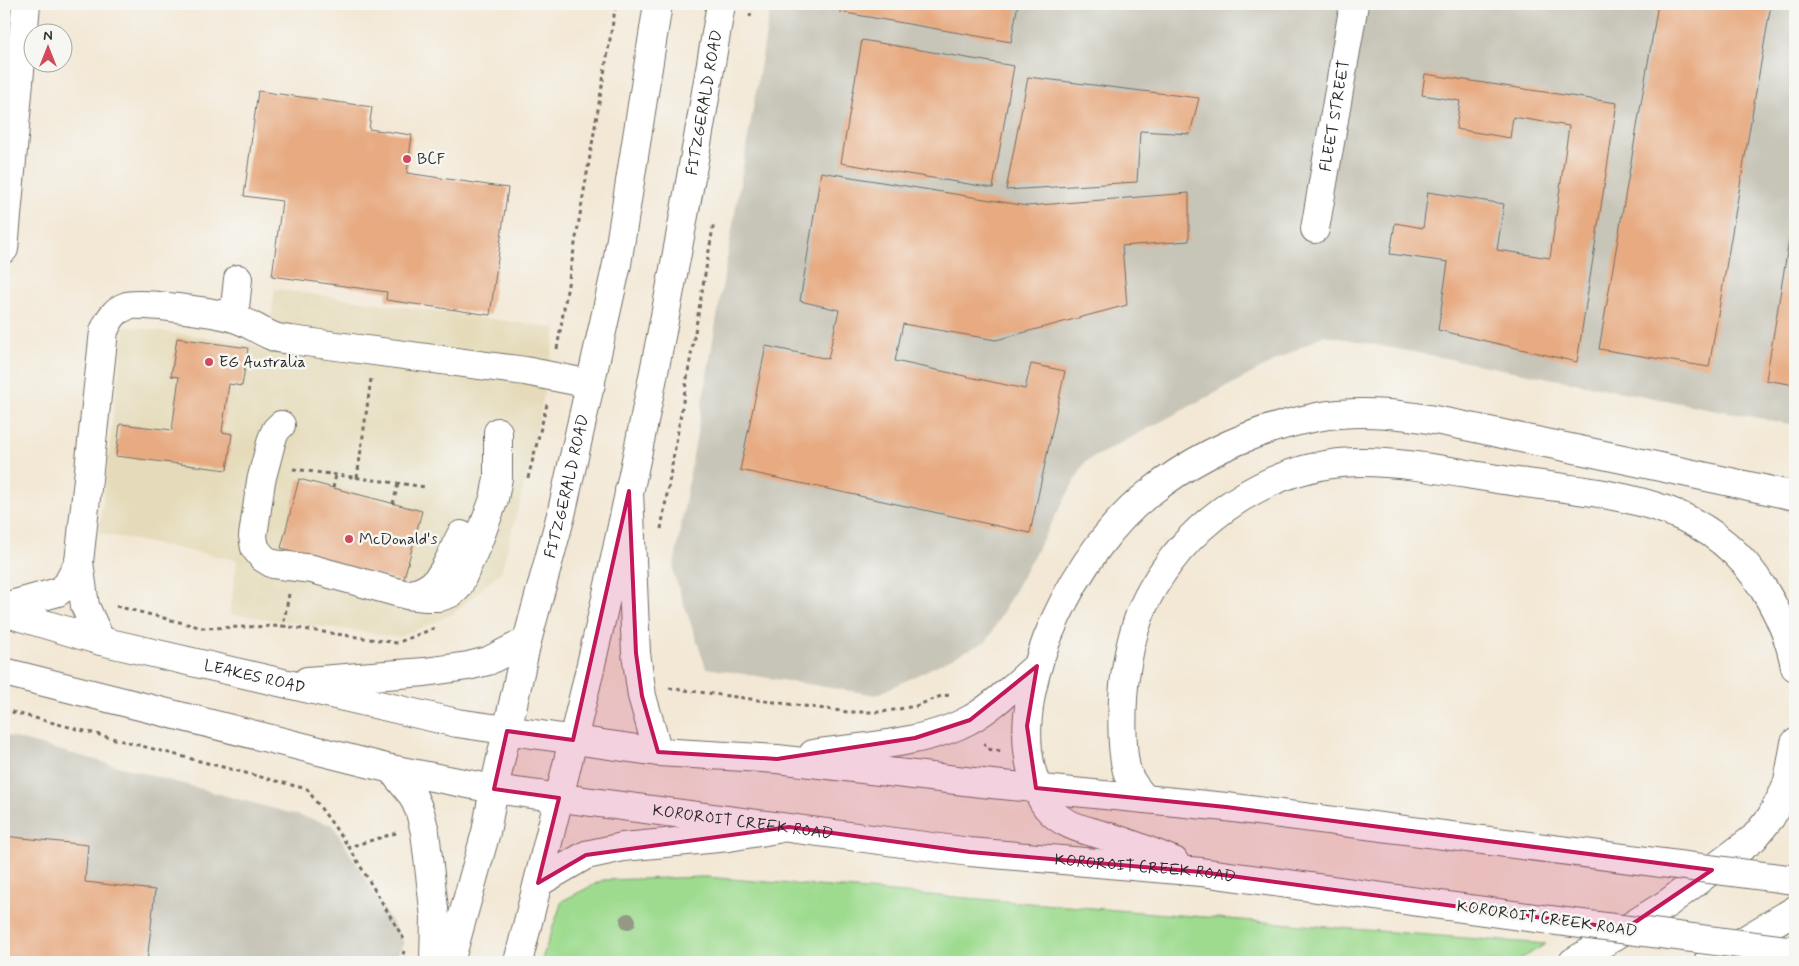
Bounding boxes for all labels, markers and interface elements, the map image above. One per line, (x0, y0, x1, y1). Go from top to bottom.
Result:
north arrow (22, 22, 72, 72)
text: N (43, 27, 53, 45)
street label: FITZGERALD ROAD (681, 28, 727, 177)
street label: FLEET STREET (1315, 58, 1355, 173)
place label: BCF (417, 149, 445, 170)
marker: BCF (401, 153, 413, 165)
place label: EG Australia (219, 352, 306, 373)
marker: EG Australia (203, 356, 215, 368)
street label: FITZGERALD ROAD (539, 412, 594, 561)
place label: McDonald's (359, 529, 438, 550)
marker: McDonald's (343, 533, 355, 545)
street label: LEAKES ROAD (202, 655, 307, 698)
street label: KOROROIT CREEK ROAD (651, 800, 835, 844)
street label: KOROROIT CREEK ROAD (1054, 849, 1237, 887)
street label: KOROROIT CREEK ROAD (1455, 896, 1639, 942)

